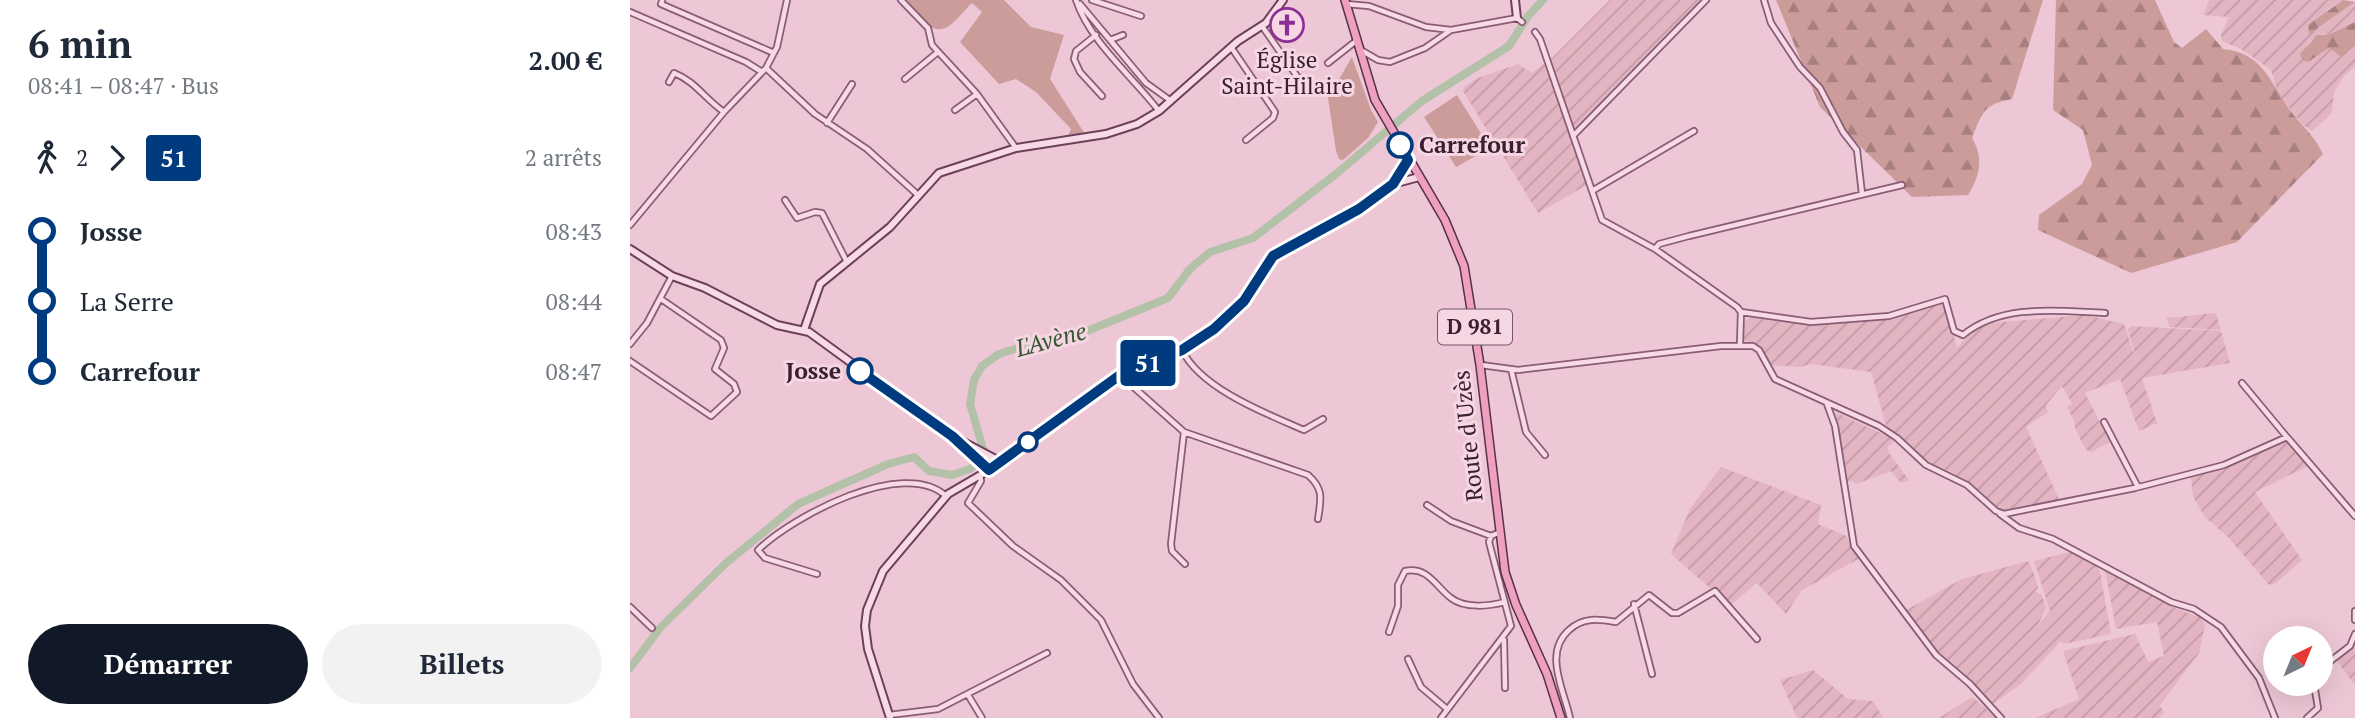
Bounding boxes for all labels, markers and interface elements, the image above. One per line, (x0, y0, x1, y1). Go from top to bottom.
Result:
church icon: Église Saint-Hilaire (1268, 6, 1306, 44)
text: 6 min (28, 19, 132, 69)
text: 2.00 € (529, 43, 602, 77)
place label: Église Saint-Hilaire (1221, 44, 1353, 101)
text: 08:41 – 08:47 · Bus (28, 70, 219, 101)
place label: Carrefour (1419, 129, 1525, 160)
marker: Carrefour (1387, 132, 1413, 158)
icon: walk (28, 139, 66, 177)
icon: forward (98, 139, 136, 177)
text: 2 (76, 142, 88, 173)
text: 51 (160, 142, 187, 174)
text: 2 arrêts (525, 142, 602, 173)
text: Josse (80, 214, 142, 248)
text: 08:43 (545, 216, 602, 247)
text: La Serre (80, 284, 174, 318)
text: 08:44 (545, 286, 602, 317)
road number: D 981 (1438, 310, 1512, 344)
water label: L'Avène (1011, 314, 1090, 364)
line badge: 51 (1116, 340, 1180, 386)
text: 51 (1134, 347, 1162, 379)
text: Carrefour (80, 354, 200, 388)
place label: Josse (786, 355, 841, 386)
text: 08:47 (545, 356, 602, 387)
marker: Josse (847, 358, 873, 384)
street label: Route d'Uzès (1445, 369, 1490, 503)
unlabelled marker (1018, 432, 1038, 452)
button: Démarrer (28, 624, 308, 704)
button: Billets (322, 624, 602, 704)
north arrow (2263, 626, 2333, 696)
map controls (2263, 626, 2333, 696)

